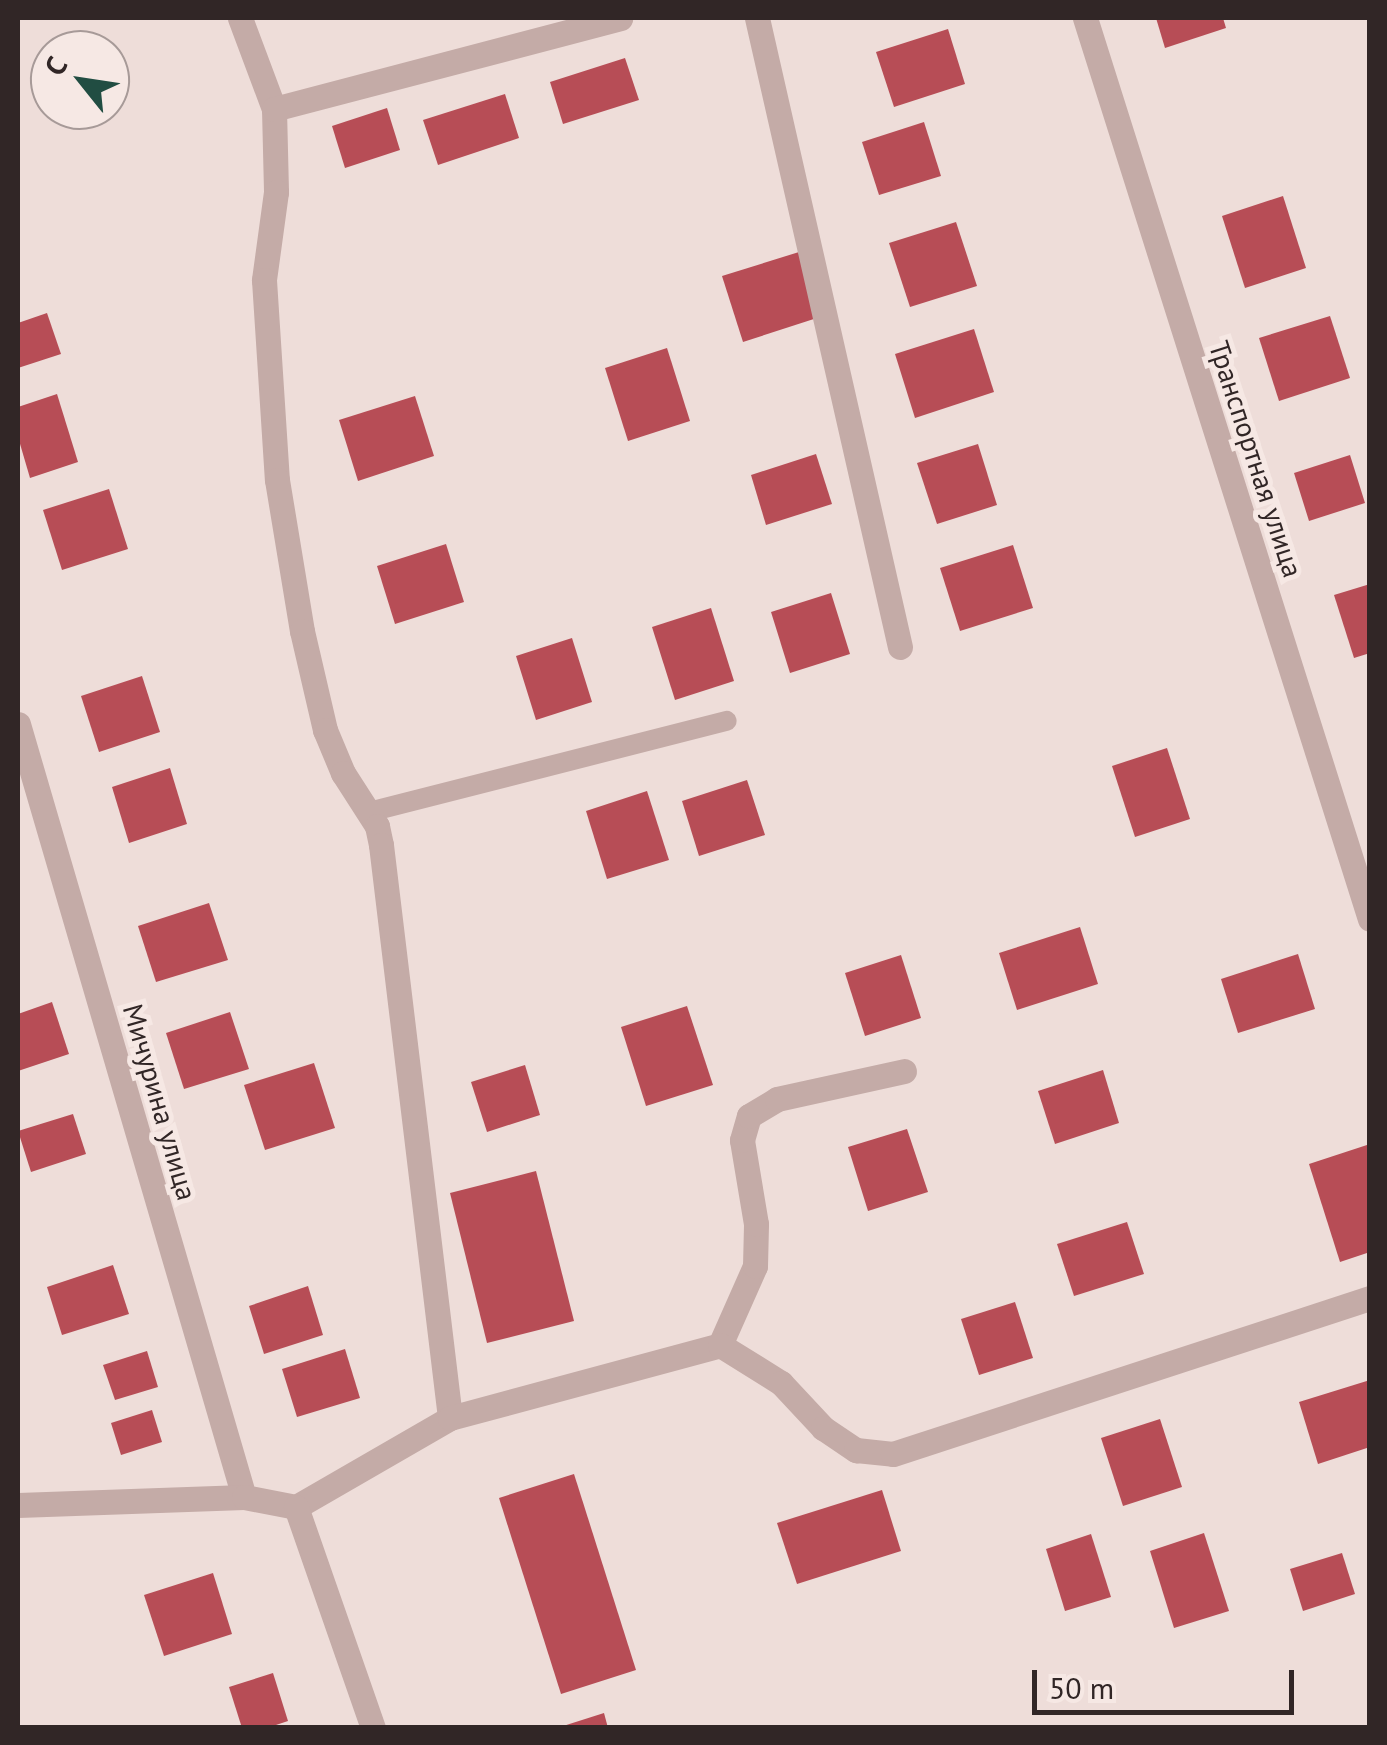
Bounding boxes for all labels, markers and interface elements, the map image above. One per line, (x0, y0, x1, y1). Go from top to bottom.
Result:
north arrow (30, 30, 130, 130)
text: С (35, 50, 75, 82)
street label: Транспортная улица (1202, 337, 1310, 581)
street label: Мичурина улица (116, 1000, 204, 1204)
scale bar (1037, 1650, 1300, 1712)
text: 50 m (1049, 1668, 1114, 1707)

